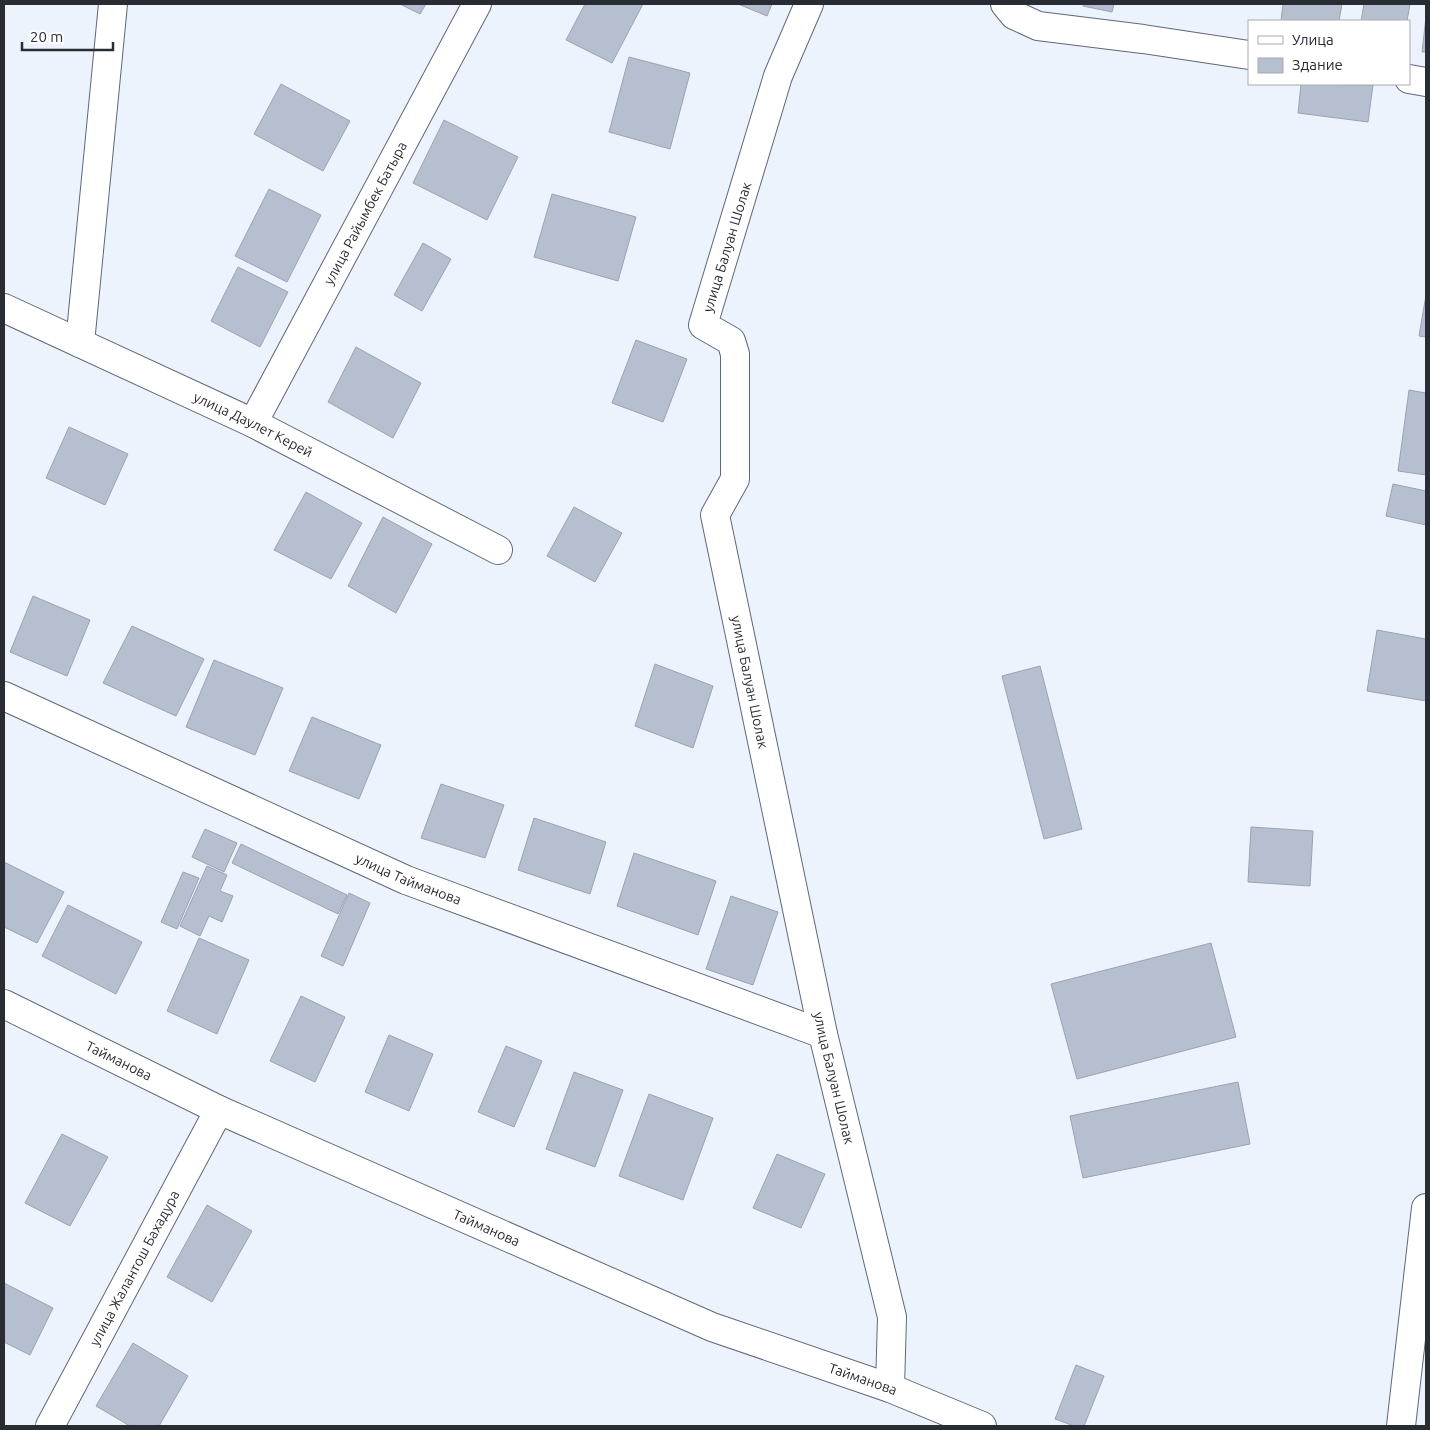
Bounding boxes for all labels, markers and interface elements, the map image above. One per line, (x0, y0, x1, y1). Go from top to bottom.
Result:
scale bar (22, 20, 114, 52)
legend (1248, 20, 1410, 85)
text: 20 m (30, 28, 63, 45)
text: Улица (1292, 31, 1334, 48)
text: Здание (1292, 56, 1343, 73)
street label: улица Райымбек Батыра (320, 139, 410, 288)
street label: улица Балуан Шолак (700, 180, 754, 314)
street label: улица Даулет Керей (191, 389, 315, 461)
street label: улица Балуан Шолак (728, 614, 771, 750)
street label: улица Тайманова (353, 850, 464, 908)
street label: улица Балуан Шолак (811, 1011, 858, 1146)
street label: Тайманова (83, 1038, 154, 1084)
street label: улица Жалантош Бахадура (86, 1188, 183, 1349)
street label: Тайманова (451, 1206, 522, 1249)
street label: Тайманова (827, 1360, 900, 1398)

